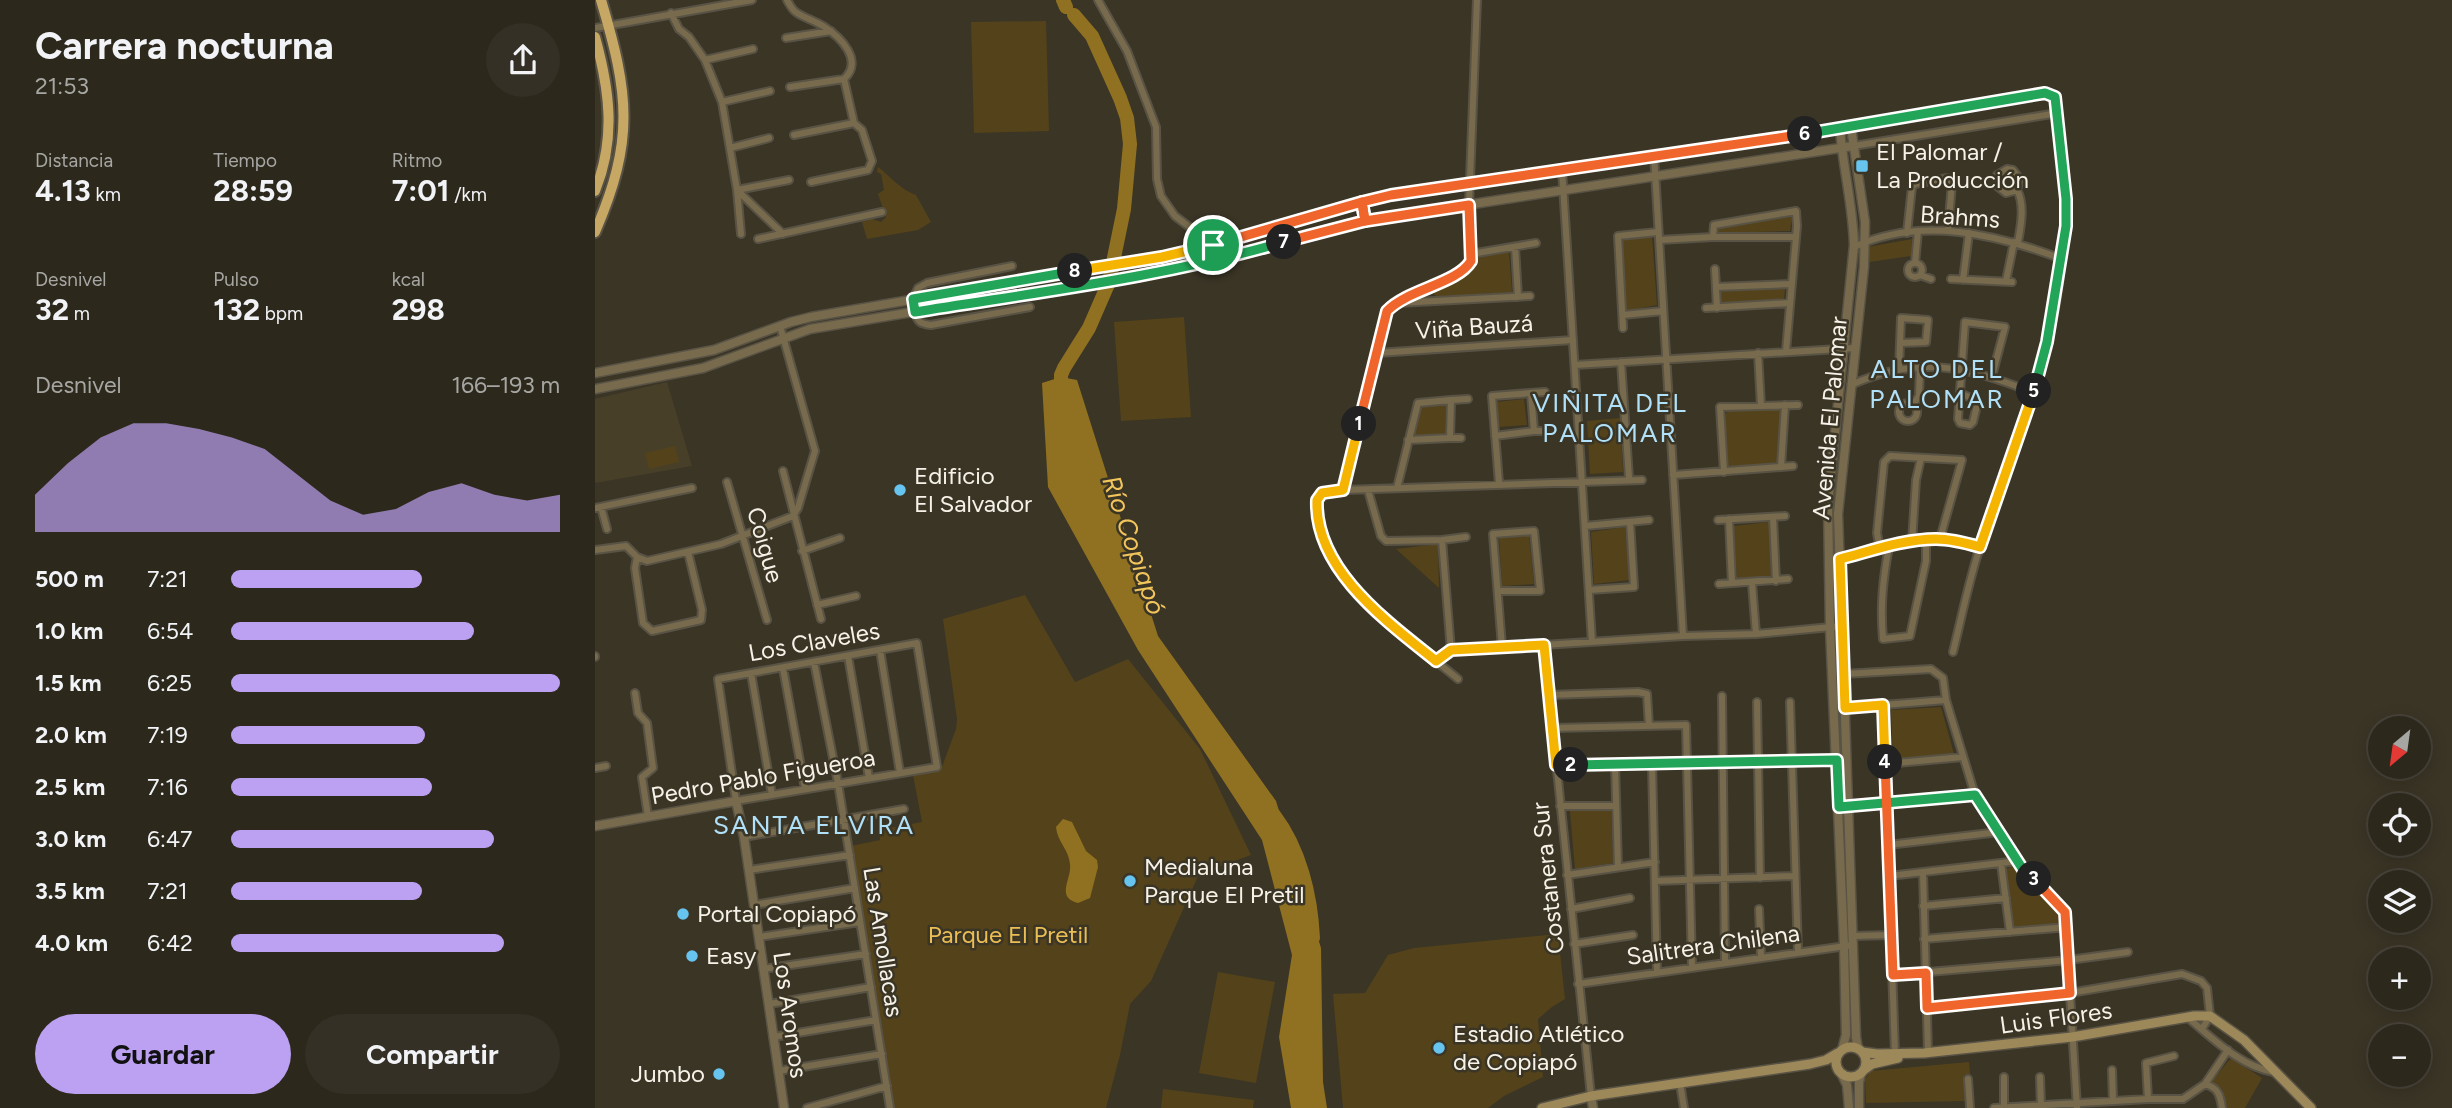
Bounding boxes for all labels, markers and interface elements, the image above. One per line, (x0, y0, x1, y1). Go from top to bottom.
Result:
text: Carrera nocturna (35, 23, 334, 69)
button: share (486, 23, 560, 97)
text: 21:53 (35, 72, 89, 100)
pin: 6 (1787, 116, 1823, 152)
text: 6 (1799, 122, 1810, 145)
place label: El Palomar / La Producción (1876, 137, 2029, 194)
text: Distancia (35, 149, 113, 172)
text: Tiempo (213, 149, 277, 172)
text: Ritmo (392, 149, 442, 172)
marker: El Palomar / La Producción (1854, 158, 1870, 174)
text: 4.13 (35, 172, 91, 209)
text: 28:59 (213, 172, 293, 209)
text: 7:01 (392, 172, 449, 209)
text: km (91, 183, 121, 206)
text: /km (449, 183, 487, 206)
street label: Brahms (1919, 199, 2001, 234)
pin (1183, 215, 1243, 275)
pin: 7 (1267, 224, 1301, 260)
icon: arrive (1194, 226, 1232, 264)
text: 7 (1278, 230, 1289, 253)
pin: 8 (1057, 254, 1093, 288)
text: 8 (1069, 259, 1080, 282)
text: Desnivel (35, 268, 107, 291)
text: Pulso (213, 268, 259, 291)
text: kcal (392, 268, 425, 291)
text: 32 (35, 291, 69, 328)
text: 132 (213, 291, 260, 328)
text: 298 (392, 291, 445, 328)
text: m (69, 302, 90, 325)
text: bpm (260, 302, 303, 325)
street label: Viña Bauzá (1414, 308, 1534, 345)
street label: Avenida El Palomar (1806, 315, 1853, 521)
district label: ALTO DEL PALOMAR (1869, 353, 2005, 415)
text: Desnivel (35, 371, 122, 399)
text: 166–193 m (452, 371, 560, 399)
pin: 5 (2017, 374, 2051, 408)
text: 5 (2028, 379, 2039, 402)
district label: VIÑITA DEL PALOMAR (1532, 387, 1688, 449)
pin: 1 (1341, 406, 1377, 442)
text: 1 (1354, 412, 1363, 435)
place label: Edificio El Salvador (914, 461, 1032, 518)
water label: Río Copiapó (1095, 471, 1173, 619)
marker: Edificio El Salvador (892, 482, 908, 498)
street label: Coigue (741, 504, 790, 586)
text: 500 m (35, 565, 104, 593)
text: 7:21 (147, 565, 188, 593)
street label: Los Claveles (746, 616, 882, 667)
text: 1.0 km (35, 617, 103, 645)
text: 6:54 (147, 617, 193, 645)
text: 1.5 km (35, 669, 102, 697)
text: 6:25 (147, 669, 192, 697)
north arrow (2368, 716, 2431, 779)
map controls (2368, 716, 2431, 1087)
text: 2.0 km (35, 721, 107, 749)
text: 7:19 (147, 721, 188, 749)
street label: Pedro Pablo Figueroa (648, 742, 877, 811)
pin: 4 (1867, 744, 1903, 780)
pin: 2 (1553, 748, 1588, 782)
text: 4 (1878, 750, 1891, 773)
text: 2 (1565, 753, 1576, 776)
text: 2.5 km (35, 773, 105, 801)
text: 7:16 (147, 773, 188, 801)
button: locate (2368, 793, 2431, 856)
street label: Costanera Sur (1525, 801, 1570, 955)
district label: SANTA ELVIRA (713, 809, 915, 841)
text: 3.0 km (35, 825, 106, 853)
text: 6:47 (147, 825, 192, 853)
place label: Medialuna Parque El Pretil (1144, 852, 1305, 909)
pin: 3 (2017, 862, 2051, 896)
street label: Las Amollacas (857, 865, 910, 1019)
text: 3 (2028, 867, 2039, 890)
button: layers (2368, 870, 2431, 933)
marker: Medialuna Parque El Pretil (1122, 873, 1138, 889)
text: 3.5 km (35, 877, 105, 905)
text: 7:21 (147, 877, 188, 905)
place label: Portal Copiapó (697, 899, 856, 928)
marker: Portal Copiapó (675, 906, 691, 922)
street label: Salitrera Chilena (1624, 918, 1801, 971)
park label: Parque El Pretil (928, 920, 1088, 949)
text: 4.0 km (35, 929, 108, 957)
text: 6:42 (147, 929, 193, 957)
place label: Easy (706, 941, 757, 970)
button: + (2368, 947, 2431, 1010)
marker: Easy (684, 948, 700, 964)
street label: Los Aromos (767, 950, 814, 1080)
street label: Luis Flores (1998, 995, 2114, 1040)
button: Guardar (35, 1014, 291, 1094)
button: Compartir (305, 1014, 560, 1094)
place label: Estadio Atlético de Copiapó (1453, 1019, 1624, 1076)
button: − (2368, 1024, 2431, 1087)
marker: Estadio Atlético de Copiapó (1431, 1040, 1447, 1056)
place label: Jumbo (631, 1059, 705, 1088)
marker: Jumbo (711, 1066, 727, 1082)

